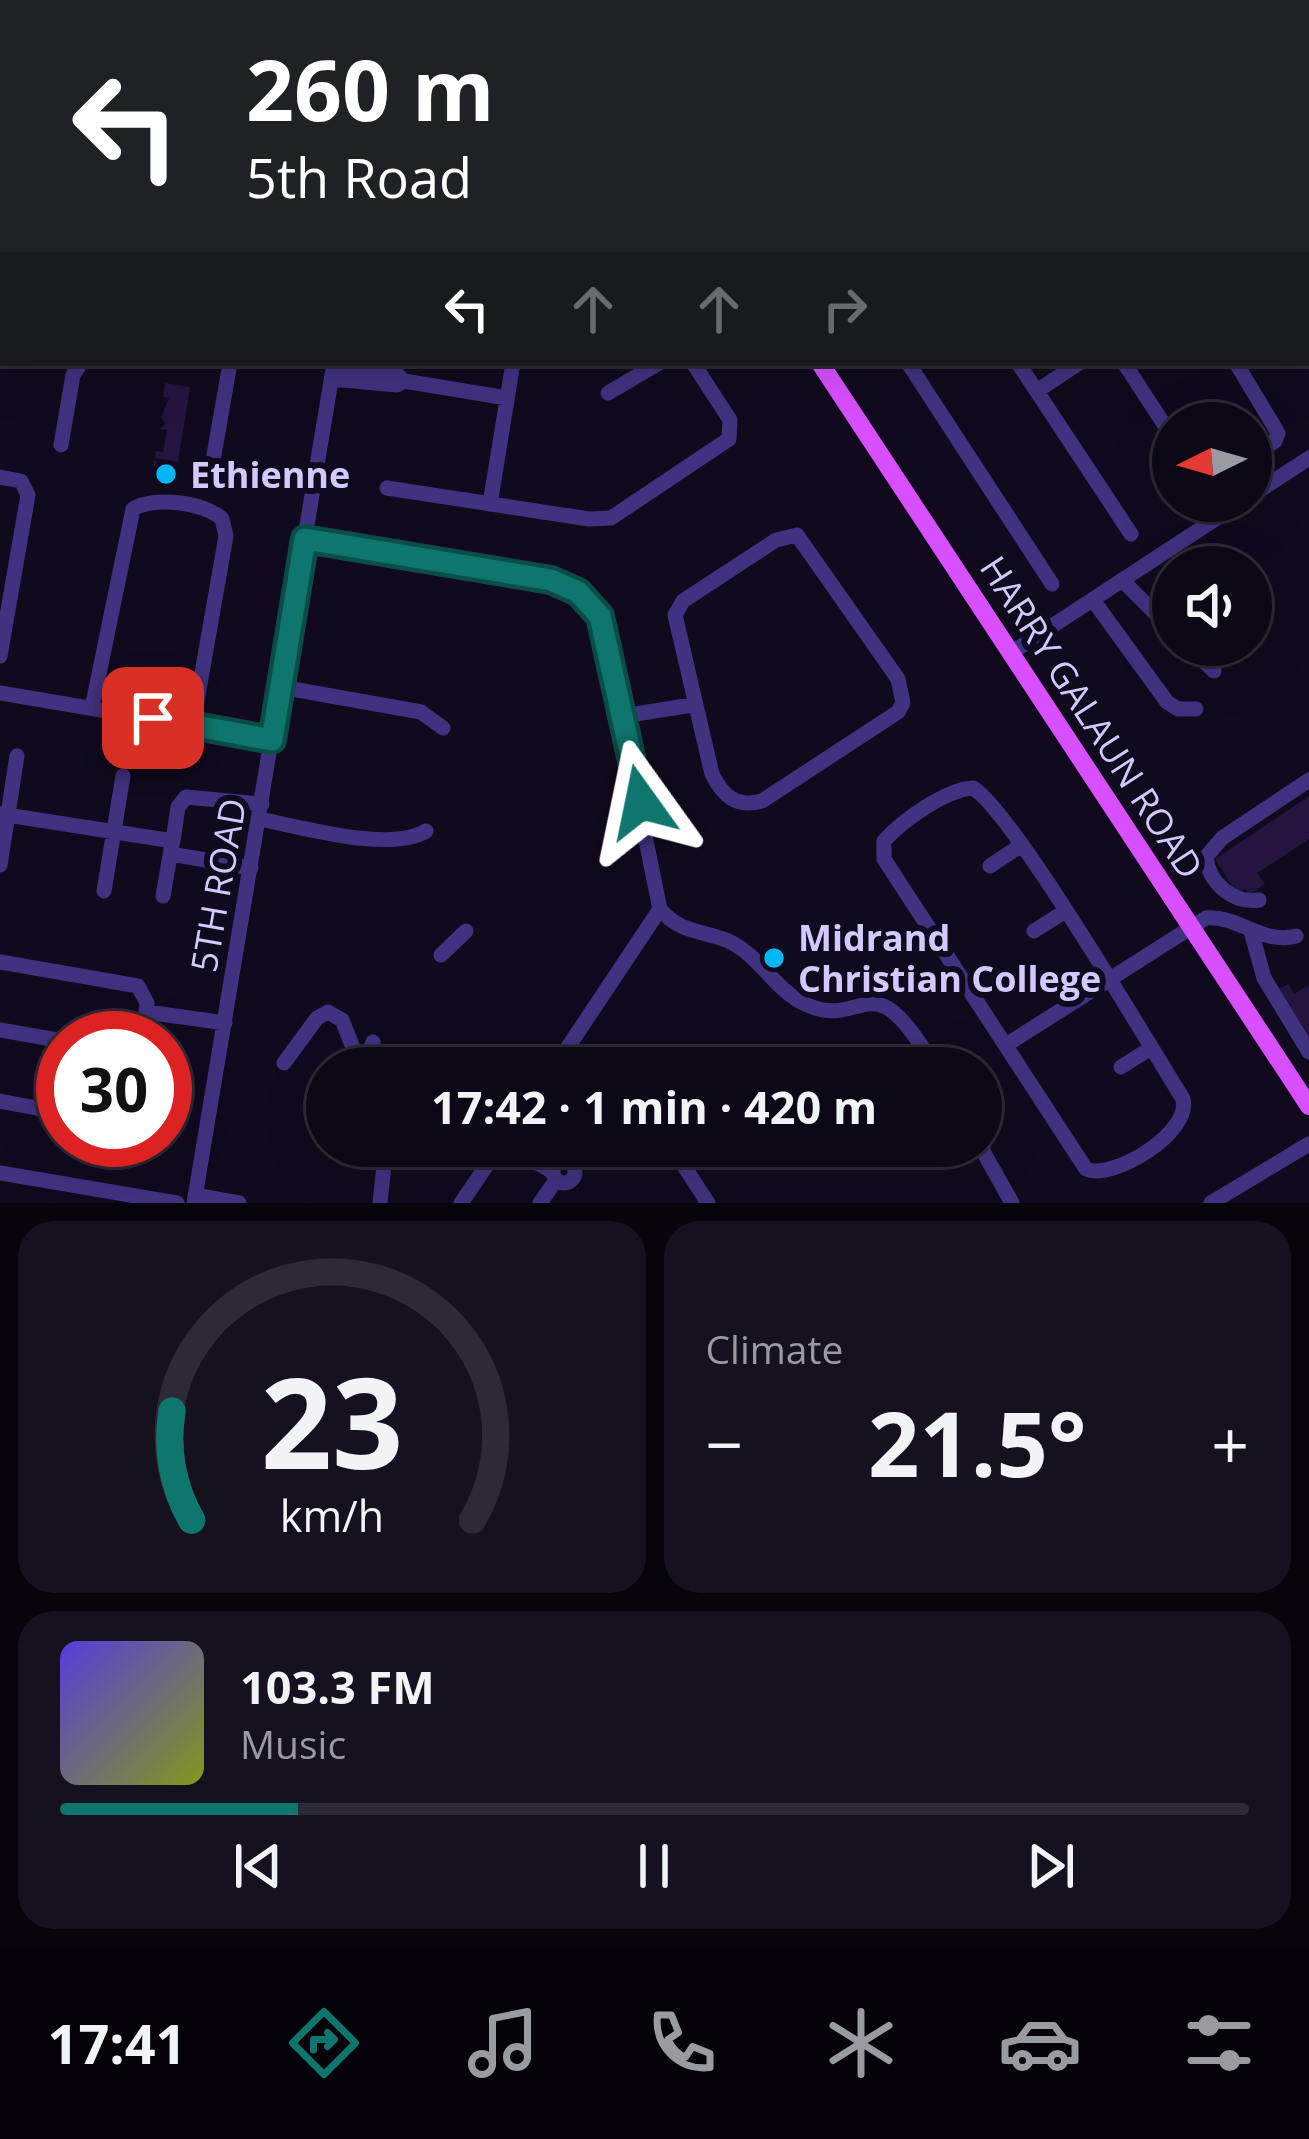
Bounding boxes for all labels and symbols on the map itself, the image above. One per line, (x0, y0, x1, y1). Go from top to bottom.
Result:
north arrow (1152, 402, 1272, 522)
place label: Ethienne (190, 450, 350, 499)
marker: Ethienne (153, 461, 179, 487)
street label: HARRY GALAUN ROAD (969, 546, 1215, 888)
pin (102, 667, 204, 769)
position arrow (578, 739, 704, 865)
street label: 5TH ROAD (179, 794, 257, 976)
place label: Midrand Christian College (798, 913, 1101, 1003)
marker: Midrand Christian College (761, 945, 787, 971)
speed limit sign: 30 (36, 1011, 192, 1167)

